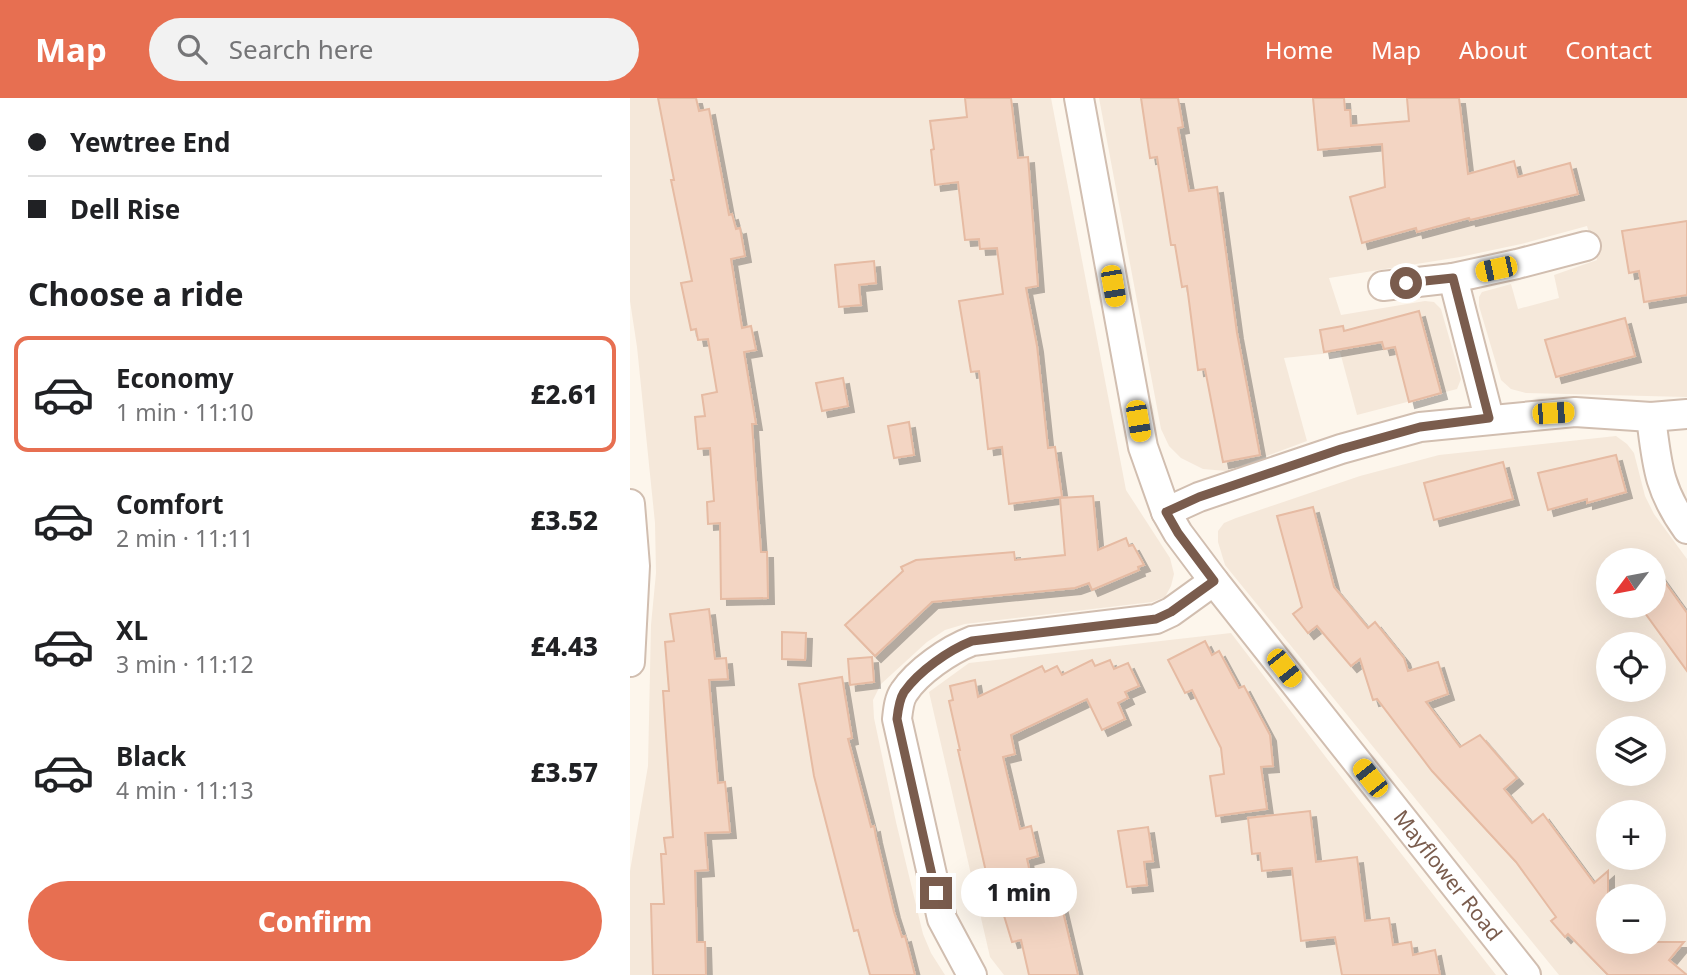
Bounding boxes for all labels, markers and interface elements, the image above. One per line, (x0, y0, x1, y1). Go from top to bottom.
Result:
search box (149, 18, 639, 81)
text: Map (35, 27, 107, 72)
icon: search (173, 30, 211, 68)
text: Search here (229, 31, 373, 67)
text: Home (1265, 33, 1333, 66)
text: Map (1371, 33, 1421, 66)
text: About (1459, 33, 1527, 66)
text: Contact (1565, 33, 1652, 66)
text: Yewtree End (70, 124, 230, 160)
text: Dell Rise (70, 191, 180, 227)
car (1474, 254, 1519, 284)
car (1100, 263, 1127, 309)
route start (1390, 267, 1422, 299)
text: Choose a ride (28, 272, 244, 315)
text: Economy (116, 360, 234, 396)
icon: car (32, 363, 95, 426)
text: £2.61 (530, 376, 598, 412)
text: 1 min · 11:10 (116, 396, 254, 428)
car (1125, 398, 1152, 444)
car (1532, 401, 1575, 425)
text: Comfort (116, 486, 224, 522)
icon: car (32, 489, 95, 552)
text: £3.52 (530, 502, 598, 538)
text: 2 min · 11:11 (116, 522, 254, 554)
north arrow (1596, 548, 1666, 618)
map controls (1596, 548, 1666, 954)
text: XL (116, 612, 148, 648)
icon: car (32, 615, 95, 678)
text: £4.43 (530, 628, 598, 664)
button: locate (1596, 632, 1666, 702)
car (1263, 645, 1306, 691)
text: 3 min · 11:12 (116, 648, 254, 680)
button: layers (1596, 716, 1666, 786)
text: Black (116, 738, 186, 774)
icon: car (32, 741, 95, 804)
text: £3.57 (530, 754, 598, 790)
car (1349, 755, 1392, 801)
text: 4 min · 11:13 (116, 774, 254, 806)
button: + (1596, 800, 1666, 870)
street label: Mayflower Road (1388, 804, 1509, 946)
callout: 1 min (960, 868, 1076, 918)
text: 1 min (987, 876, 1051, 908)
route end (920, 877, 952, 909)
button: Confirm (28, 881, 602, 961)
button: − (1596, 884, 1666, 954)

